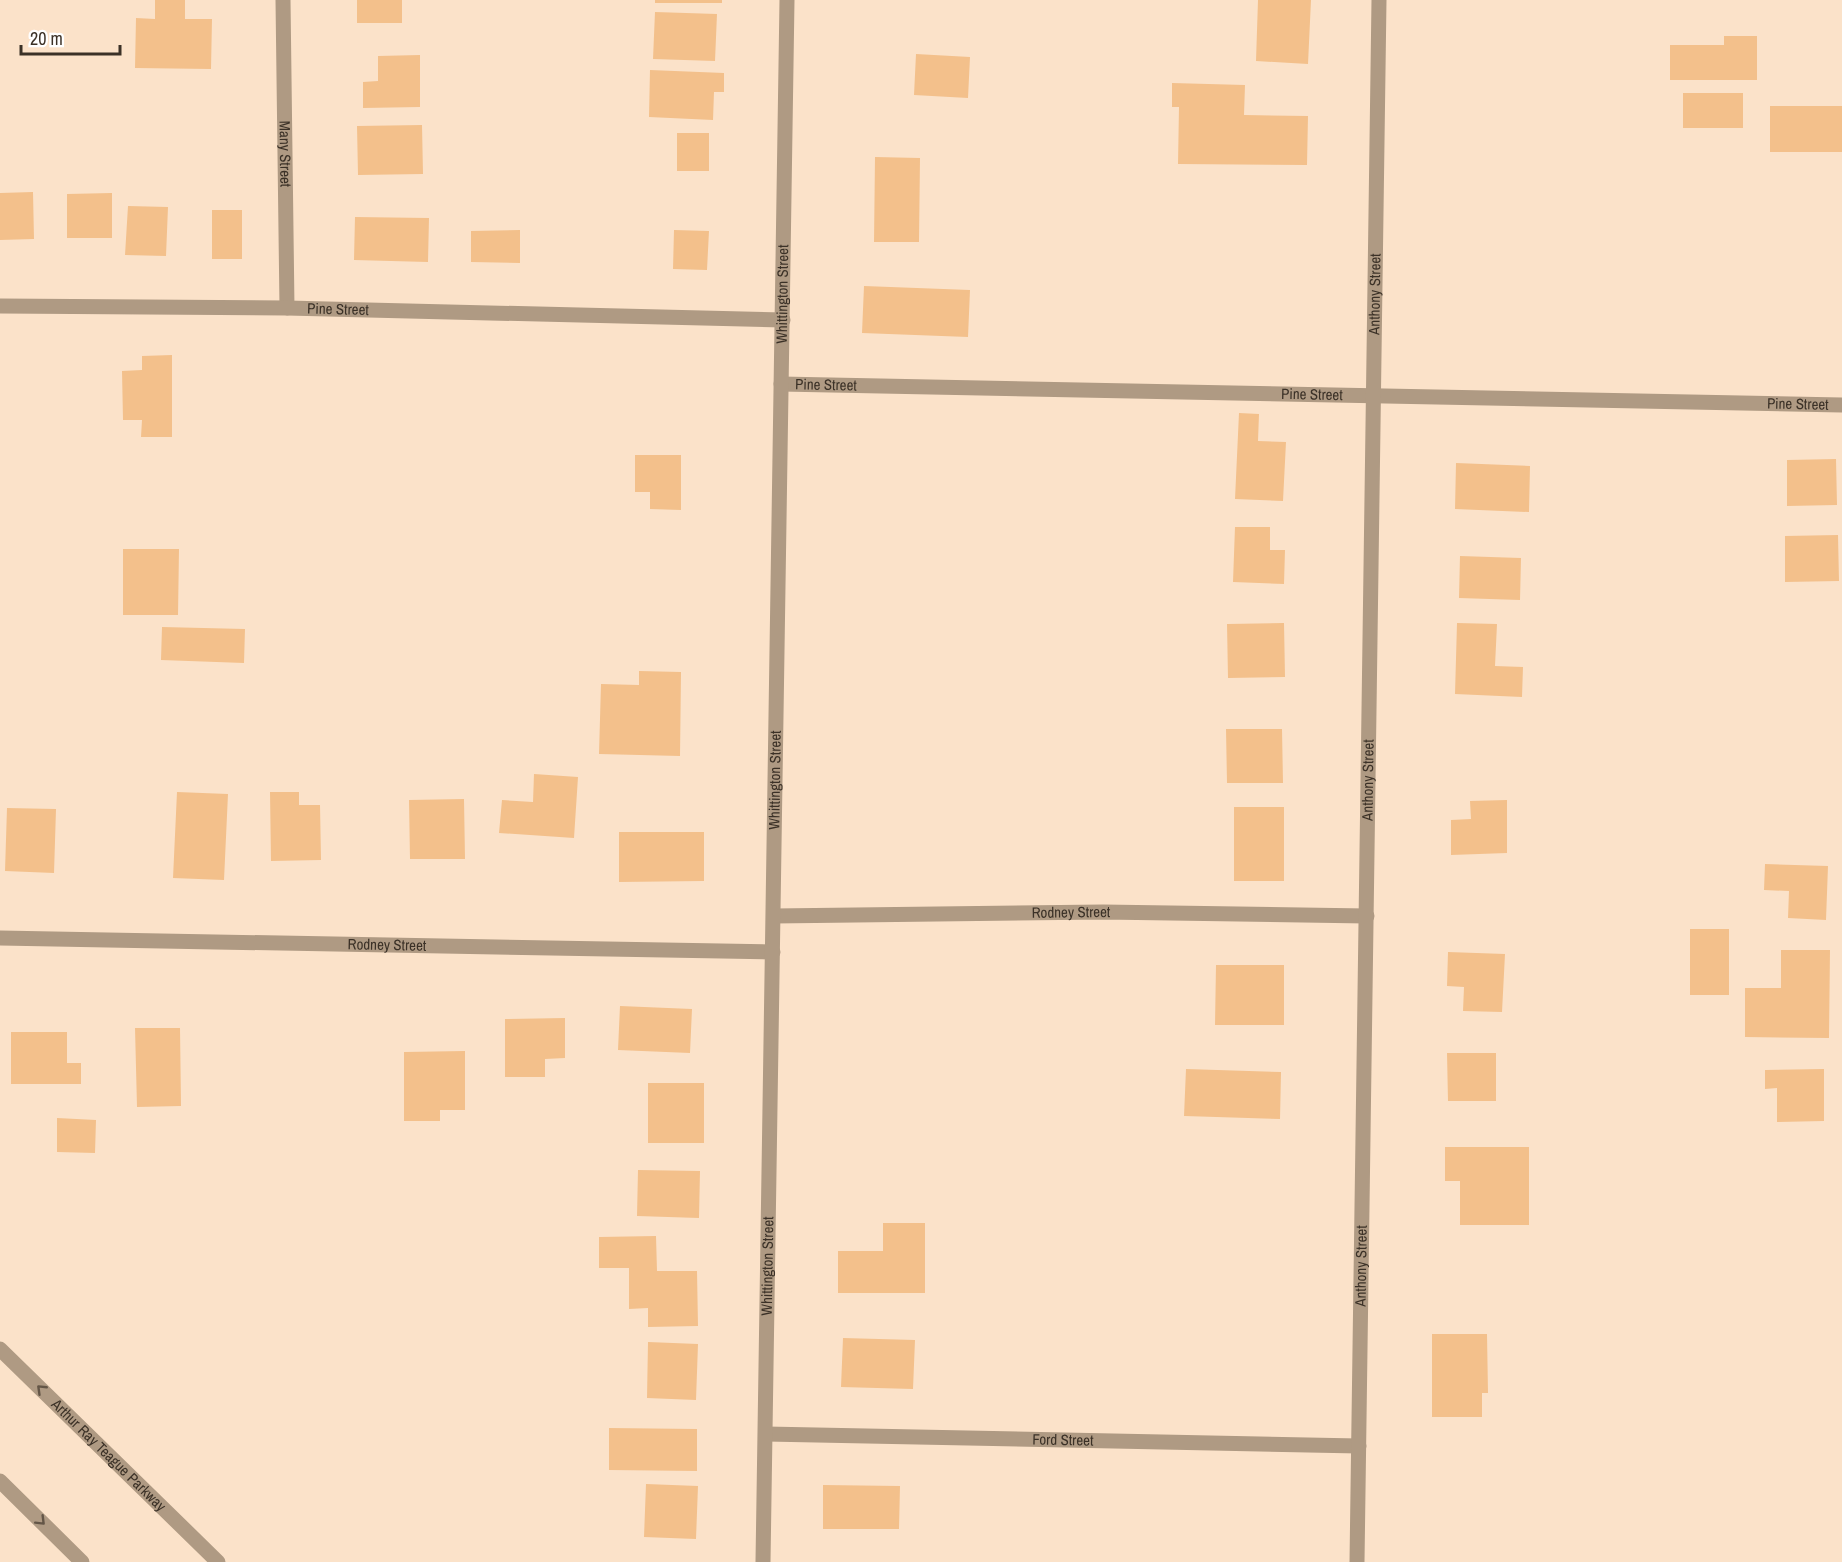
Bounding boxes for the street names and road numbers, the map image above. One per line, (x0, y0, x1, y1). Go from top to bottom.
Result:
street label: Many Street (275, 121, 296, 188)
street label: Whittington Street (771, 244, 793, 344)
street label: Anthony Street (1363, 253, 1385, 336)
street label: Pine Street (307, 297, 370, 320)
street label: Pine Street (795, 373, 858, 396)
street label: Pine Street (1281, 383, 1343, 405)
street label: Pine Street (1767, 393, 1829, 415)
street label: Whittington Street (763, 730, 786, 830)
street label: Anthony Street (1356, 739, 1379, 822)
street label: Rodney Street (1031, 901, 1111, 923)
street label: Rodney Street (347, 933, 427, 956)
street label: Whittington Street (756, 1216, 778, 1316)
street label: Anthony Street (1350, 1225, 1372, 1308)
street label: Arthur Ray Teague Parkway (46, 1393, 172, 1516)
street label: Ford Street (1032, 1428, 1094, 1451)

